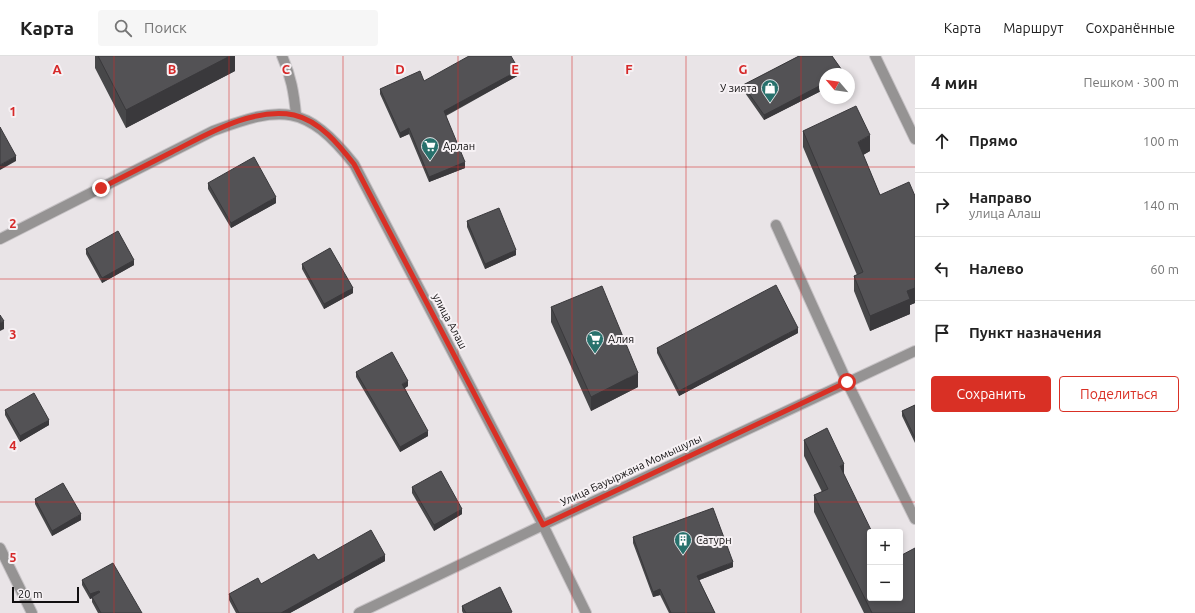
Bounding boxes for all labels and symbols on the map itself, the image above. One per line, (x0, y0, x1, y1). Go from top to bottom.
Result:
text: A (52, 62, 62, 76)
text: B (168, 62, 177, 76)
text: C (282, 62, 291, 76)
text: D (395, 62, 405, 76)
text: E (511, 62, 519, 76)
text: F (625, 62, 633, 76)
text: G (739, 62, 748, 76)
north arrow (819, 68, 855, 104)
shop icon: У зията (760, 78, 780, 103)
place label: У зията (720, 82, 757, 94)
text: 1 (9, 104, 17, 118)
supermarket icon: Арлан (420, 136, 440, 161)
place label: Арлан (443, 140, 475, 152)
route end (92, 179, 110, 197)
text: 2 (9, 216, 17, 230)
street label: улица Алаш (430, 291, 470, 351)
text: 3 (9, 327, 17, 341)
supermarket icon: Алия (585, 329, 605, 354)
place label: Алия (608, 333, 634, 345)
route start (838, 373, 856, 391)
street label: Улица Бауыржана Момышулы (558, 432, 704, 508)
text: 4 (9, 438, 17, 452)
building icon: Сатурн (673, 530, 693, 555)
place label: Сатурн (696, 534, 732, 546)
text: 5 (9, 550, 17, 564)
scale bar (12, 585, 79, 604)

